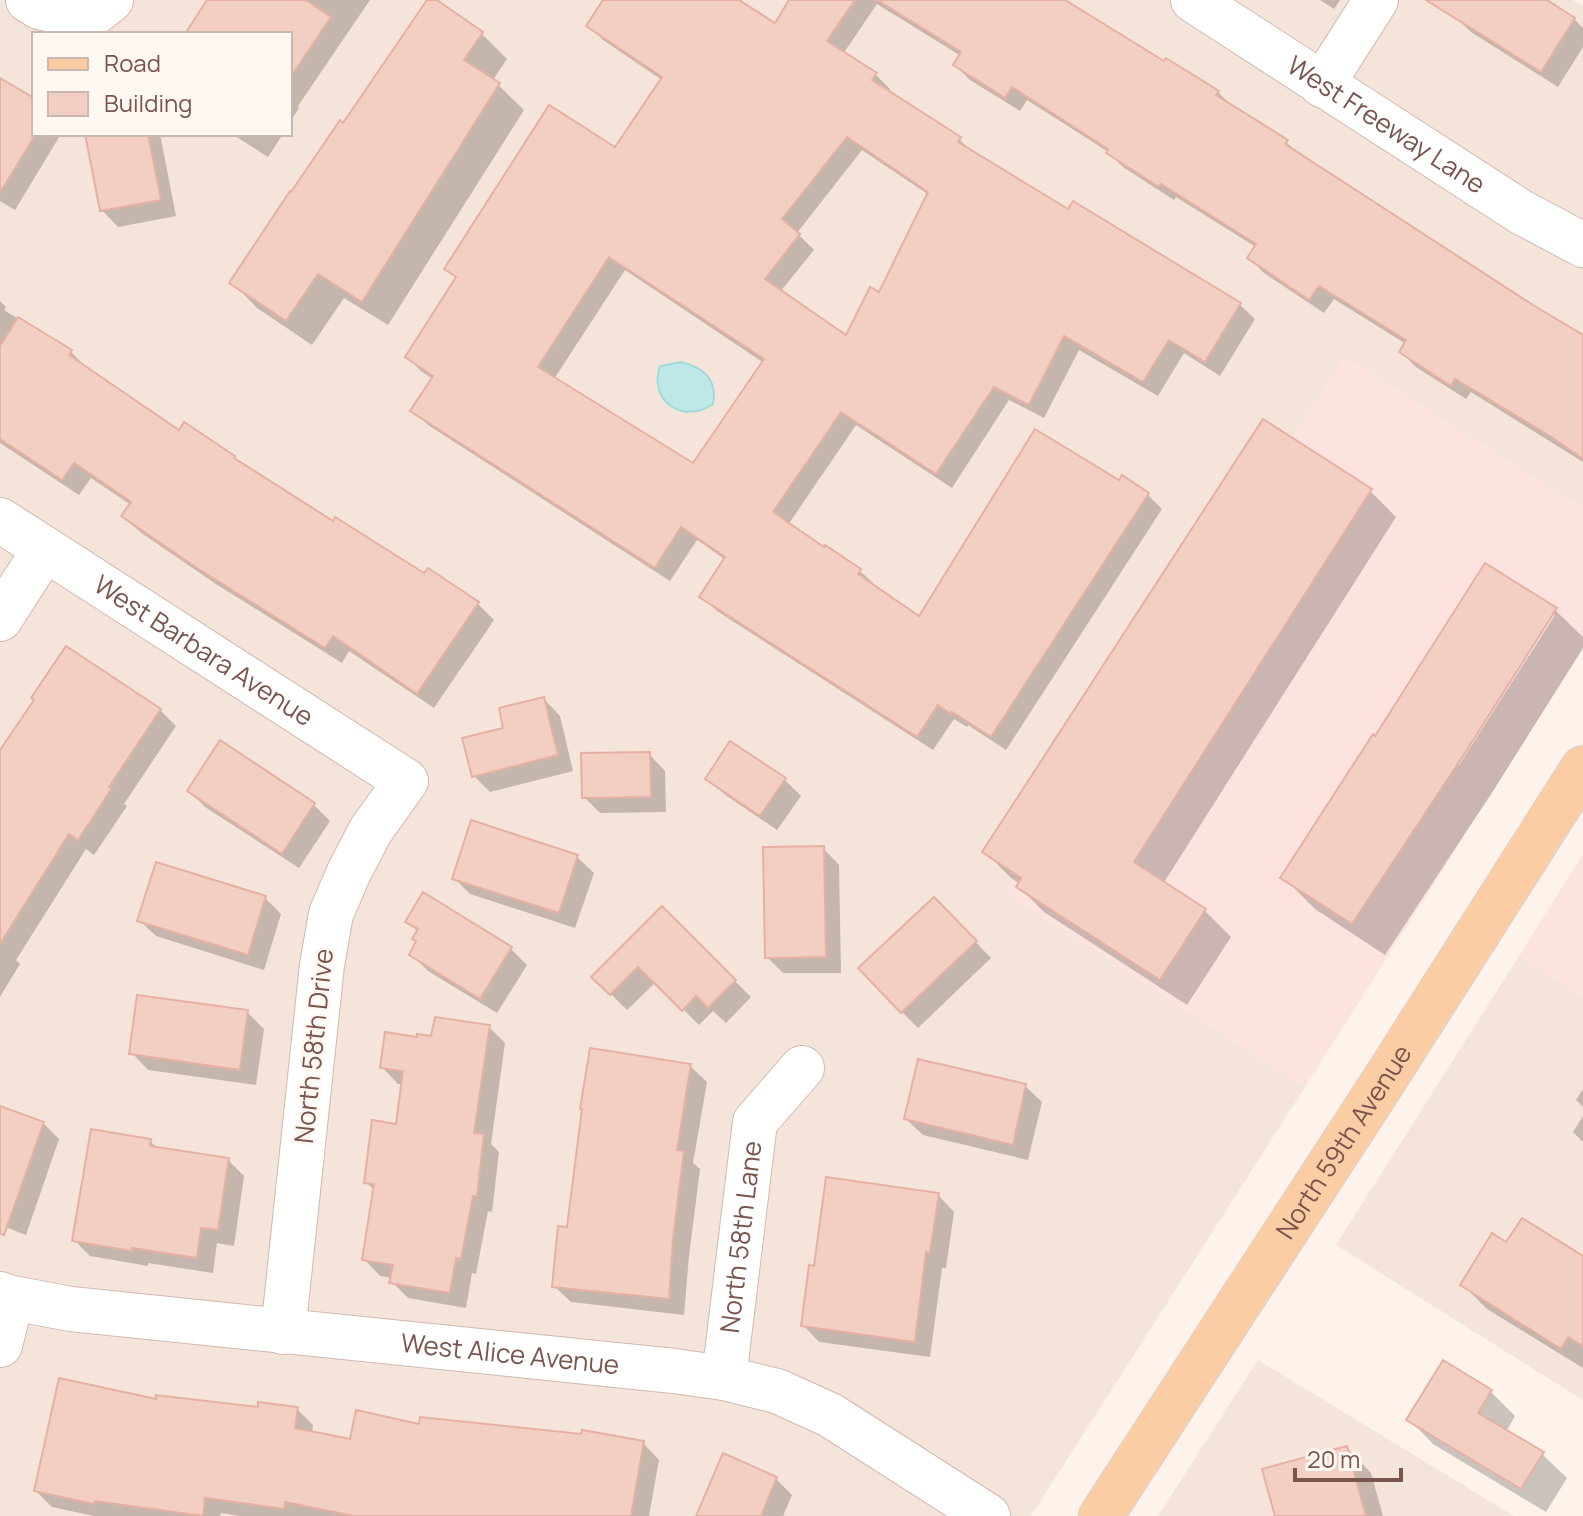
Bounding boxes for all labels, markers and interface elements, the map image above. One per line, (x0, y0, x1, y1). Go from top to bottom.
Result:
legend (32, 32, 292, 136)
text: Road (104, 46, 161, 79)
street label: West Freeway Lane (1281, 47, 1493, 201)
text: Building (104, 86, 192, 119)
street label: West Barbara Avenue (87, 566, 321, 734)
street label: North 58th Drive (285, 947, 341, 1145)
street label: North 59th Avenue (1267, 1037, 1419, 1246)
street label: North 58th Lane (711, 1139, 770, 1335)
street label: West Alice Avenue (399, 1324, 621, 1382)
scale bar (1295, 1432, 1401, 1482)
text: 20 m (1307, 1442, 1360, 1475)

